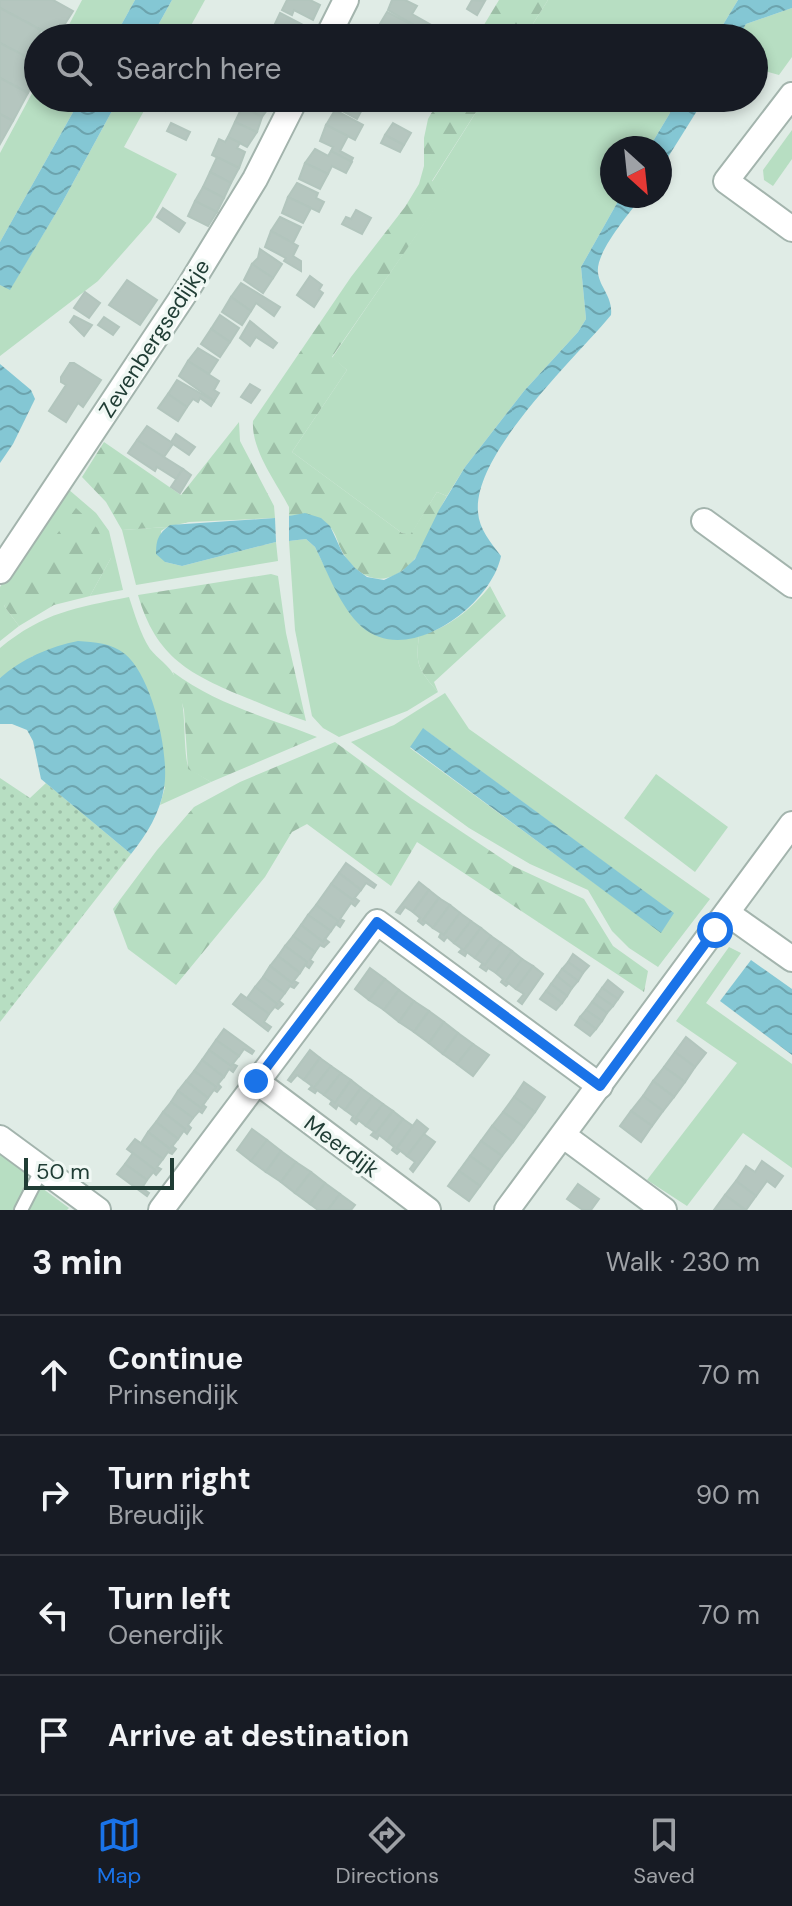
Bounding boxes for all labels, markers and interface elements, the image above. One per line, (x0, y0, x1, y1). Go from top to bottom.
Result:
search box (24, 24, 768, 112)
icon: search (52, 46, 96, 90)
text: Search here (116, 49, 282, 88)
north arrow (600, 136, 672, 208)
street label: Zevenbergsedijkje (92, 253, 217, 423)
route start (697, 912, 733, 948)
route end (238, 1063, 274, 1099)
street label: Meerdijk (298, 1109, 385, 1184)
scale bar (24, 1154, 174, 1190)
text: 50 m (36, 1157, 90, 1186)
text: 3 min (32, 1240, 123, 1285)
text: Walk · 230 m (606, 1245, 760, 1279)
text: Continue (108, 1339, 243, 1378)
icon: ahead (32, 1353, 76, 1397)
text: 70 m (699, 1358, 760, 1392)
text: Prinsendijk (108, 1378, 239, 1412)
text: Turn right (108, 1459, 251, 1498)
icon: right (32, 1473, 76, 1517)
text: 90 m (696, 1478, 760, 1512)
text: Breudijk (108, 1498, 204, 1532)
text: Turn left (108, 1579, 231, 1618)
icon: left (32, 1593, 76, 1637)
text: 70 m (699, 1598, 760, 1632)
text: Oenerdijk (108, 1618, 224, 1652)
icon: arrive (32, 1713, 76, 1757)
text: Arrive at destination (108, 1716, 409, 1755)
tab: Map (97, 1813, 141, 1890)
tab: Directions (336, 1813, 439, 1890)
tab: Saved (633, 1813, 695, 1890)

